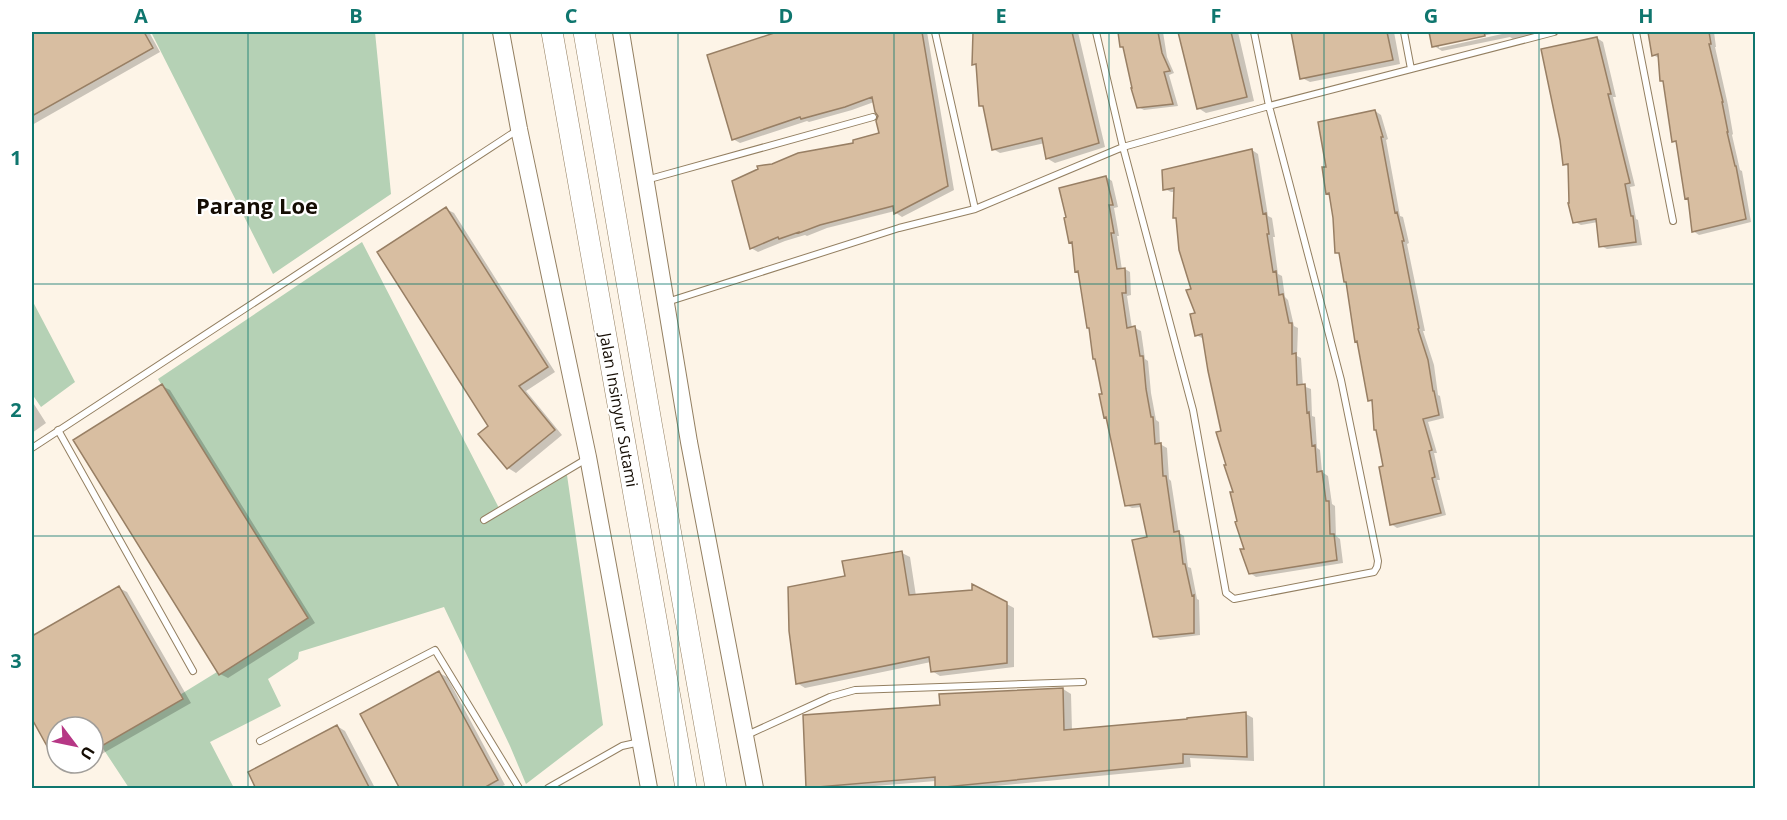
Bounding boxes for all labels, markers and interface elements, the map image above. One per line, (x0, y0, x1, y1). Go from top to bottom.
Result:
text: A (134, 2, 148, 29)
text: B (349, 2, 363, 29)
text: C (565, 2, 578, 29)
text: D (779, 2, 793, 29)
text: E (995, 2, 1007, 29)
text: F (1211, 2, 1221, 29)
text: G (1424, 2, 1438, 29)
text: H (1638, 2, 1654, 29)
text: 1 (10, 144, 22, 171)
district label: Parang Loe (196, 190, 318, 220)
street label: Jalan Insinyur Sutami (594, 329, 643, 489)
text: 2 (10, 396, 22, 423)
text: 3 (10, 647, 22, 674)
north arrow (45, 715, 105, 775)
text: U (75, 742, 100, 764)

